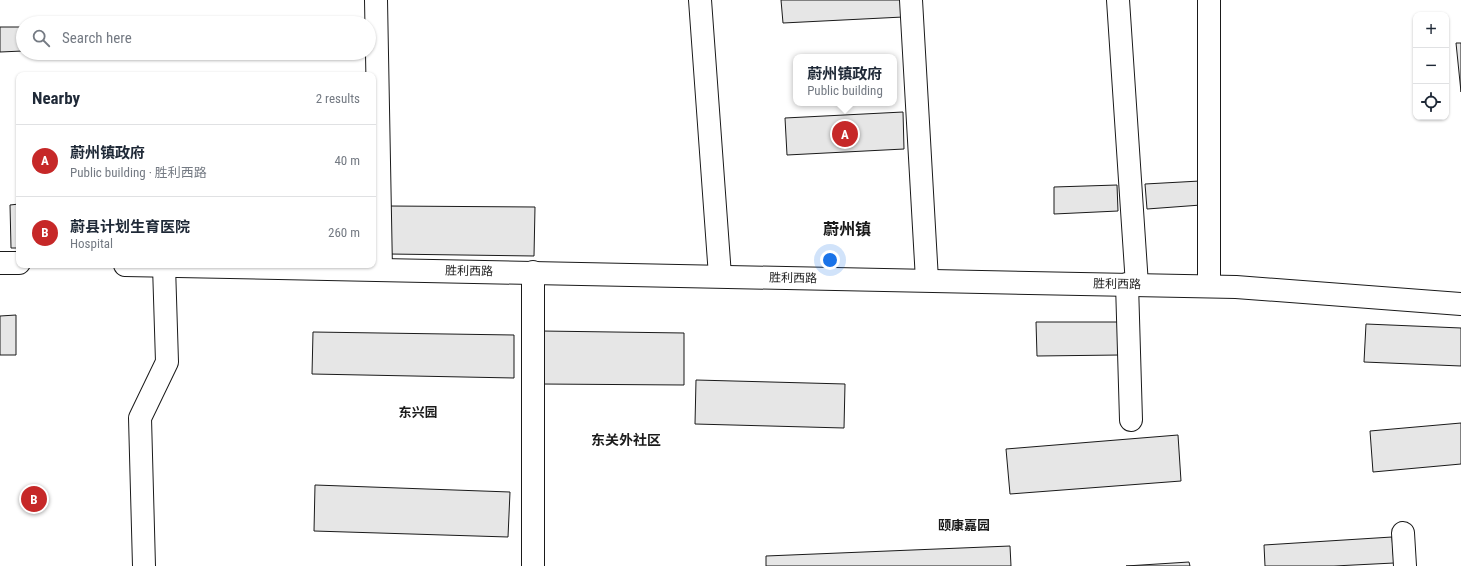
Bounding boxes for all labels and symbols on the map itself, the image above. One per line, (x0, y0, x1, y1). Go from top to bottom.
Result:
pin: A (832, 119, 858, 149)
district label: 蔚州镇 (823, 220, 871, 239)
your location (820, 250, 840, 270)
street label: 胜利西路 (445, 264, 493, 278)
street label: 胜利西路 (769, 271, 817, 285)
street label: 胜利西路 (1093, 277, 1141, 291)
district label: 东兴园 (398, 405, 438, 420)
district label: 东关外社区 (591, 432, 661, 448)
pin: B (21, 484, 47, 514)
district label: 颐康嘉园 (938, 518, 990, 533)

